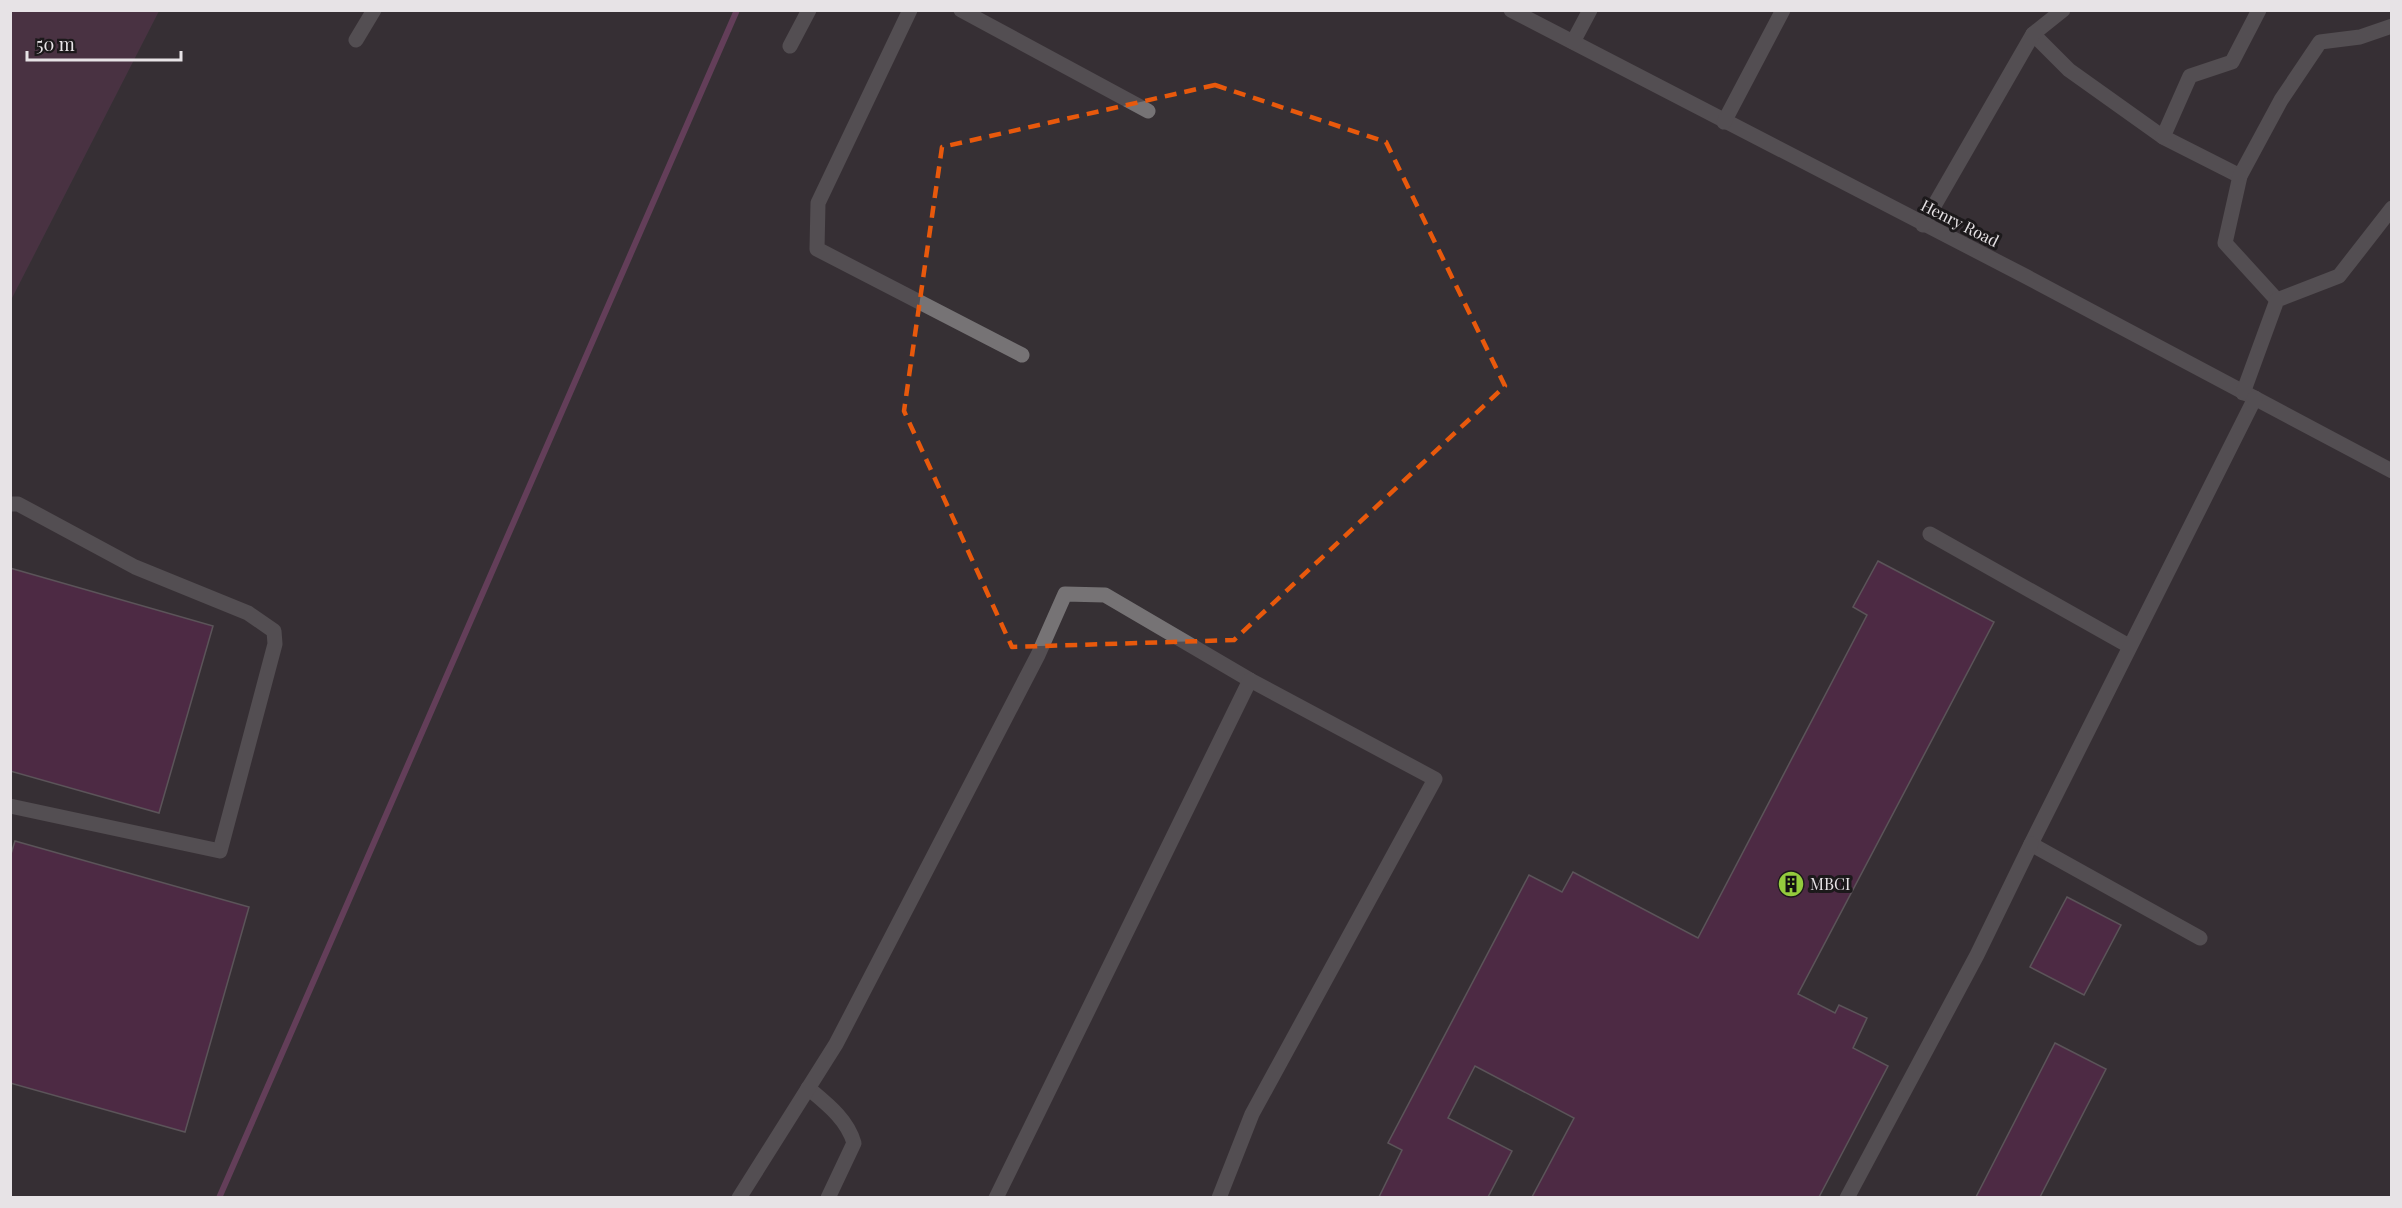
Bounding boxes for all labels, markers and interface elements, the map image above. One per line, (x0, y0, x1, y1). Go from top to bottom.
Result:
scale bar (27, 24, 182, 62)
text: 50 m (36, 32, 75, 56)
street label: Henry Road (1918, 194, 2003, 251)
building icon: MBCI (1776, 869, 1806, 899)
place label: MBCI (1810, 873, 1850, 894)

